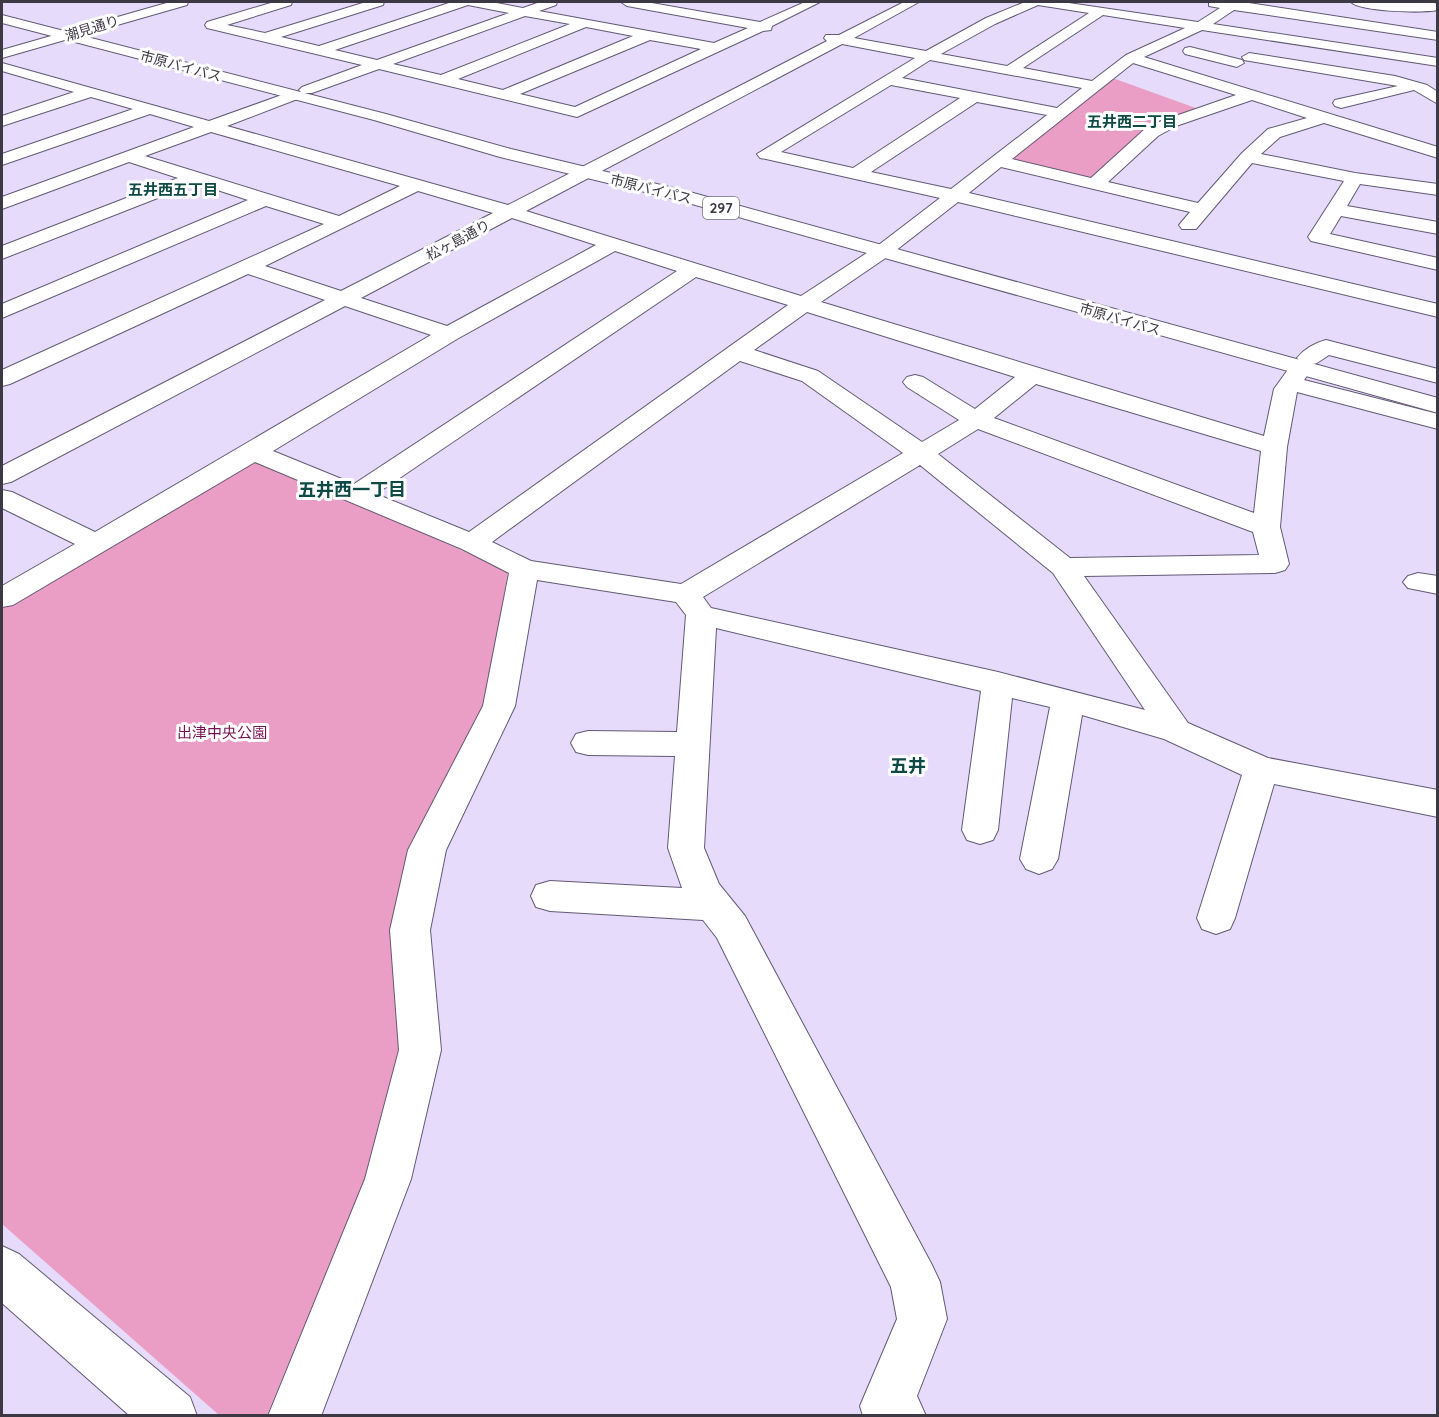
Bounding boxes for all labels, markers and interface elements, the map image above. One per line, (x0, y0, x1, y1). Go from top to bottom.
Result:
street label: 潮見通り (63, 11, 121, 45)
street label: 市原バイパス (138, 46, 224, 86)
district label: 五井西二丁目 (1087, 112, 1177, 131)
street label: 市原バイパス (608, 170, 694, 208)
district label: 五井西五丁目 (128, 180, 218, 199)
road number: 297 (703, 197, 739, 219)
street label: 松ヶ島通り (423, 216, 493, 264)
street label: 市原バイパス (1077, 299, 1163, 339)
district label: 五井西一丁目 (298, 478, 406, 501)
park label: 出津中央公園 (177, 723, 267, 742)
district label: 五井 (890, 754, 926, 777)

